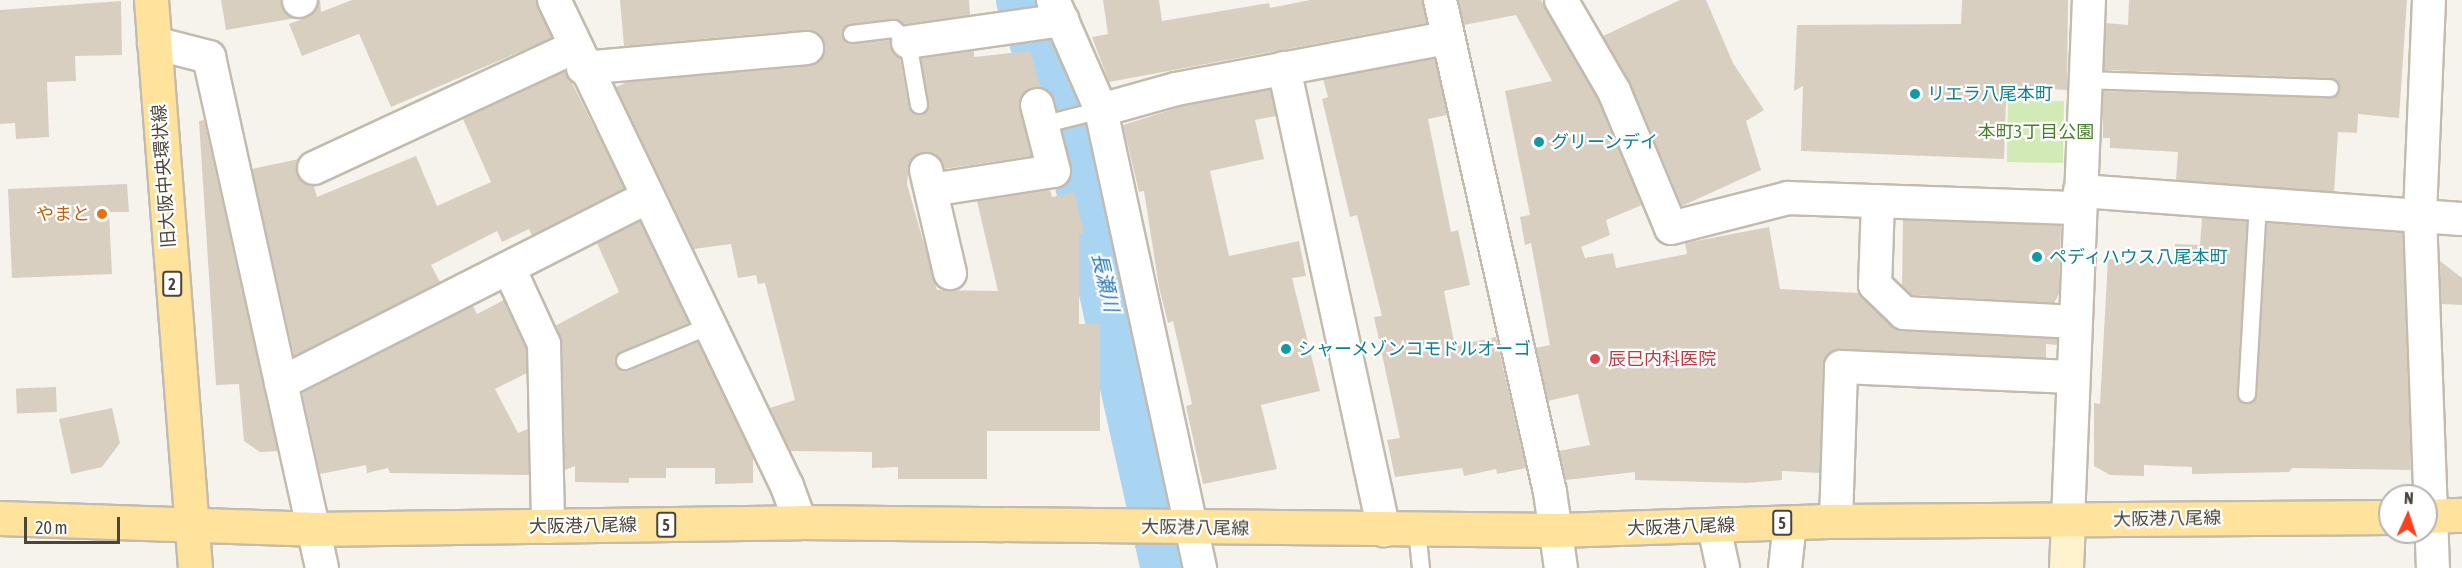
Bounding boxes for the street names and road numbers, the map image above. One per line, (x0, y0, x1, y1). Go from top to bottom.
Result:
street label: 旧大阪中央環状線 (148, 103, 180, 249)
road number: 2 (162, 271, 182, 297)
street label: 大阪港八尾線 (2113, 507, 2221, 531)
road number: 5 (1772, 510, 1792, 536)
road number: 5 (656, 512, 676, 538)
street label: 大阪港八尾線 (529, 514, 637, 538)
street label: 大阪港八尾線 (1627, 514, 1735, 540)
street label: 大阪港八尾線 (1141, 516, 1249, 540)

